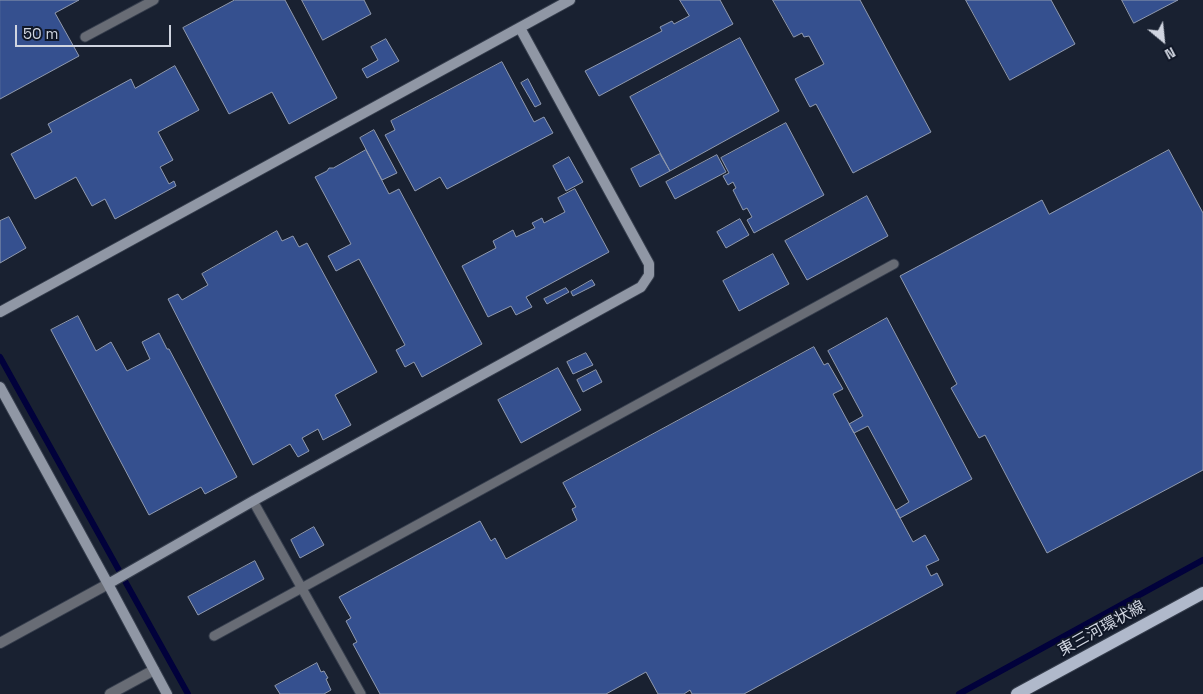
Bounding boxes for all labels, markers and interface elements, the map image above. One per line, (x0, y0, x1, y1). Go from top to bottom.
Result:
scale bar (18, 15, 174, 47)
north arrow (1138, 15, 1188, 65)
text: 50 m (23, 24, 58, 43)
text: N (1162, 43, 1178, 63)
street label: 東三河環状線 (1055, 597, 1149, 661)

